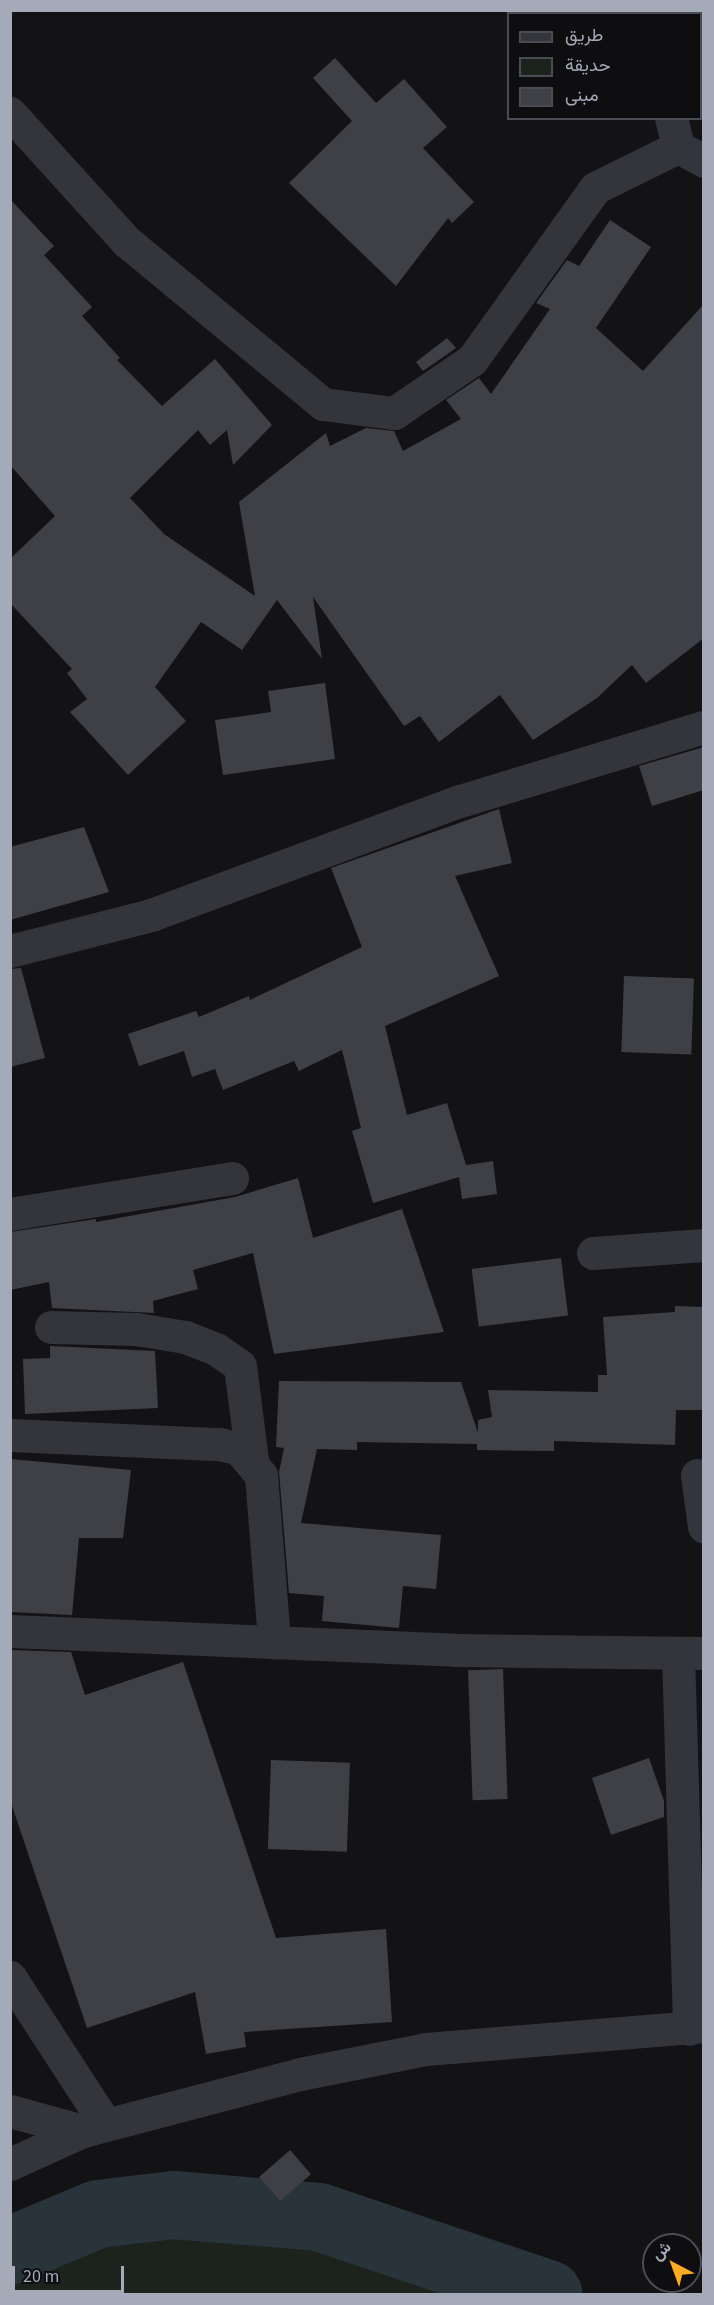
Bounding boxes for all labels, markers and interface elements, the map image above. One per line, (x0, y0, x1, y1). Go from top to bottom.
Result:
legend (507, 12, 702, 120)
text: طريق (565, 23, 603, 48)
text: حديقة (565, 53, 611, 78)
text: مبنى (565, 83, 599, 108)
north arrow (642, 2233, 702, 2293)
text: ش (647, 2236, 676, 2266)
scale bar (15, 2254, 128, 2292)
text: 20 m (23, 2264, 59, 2289)

